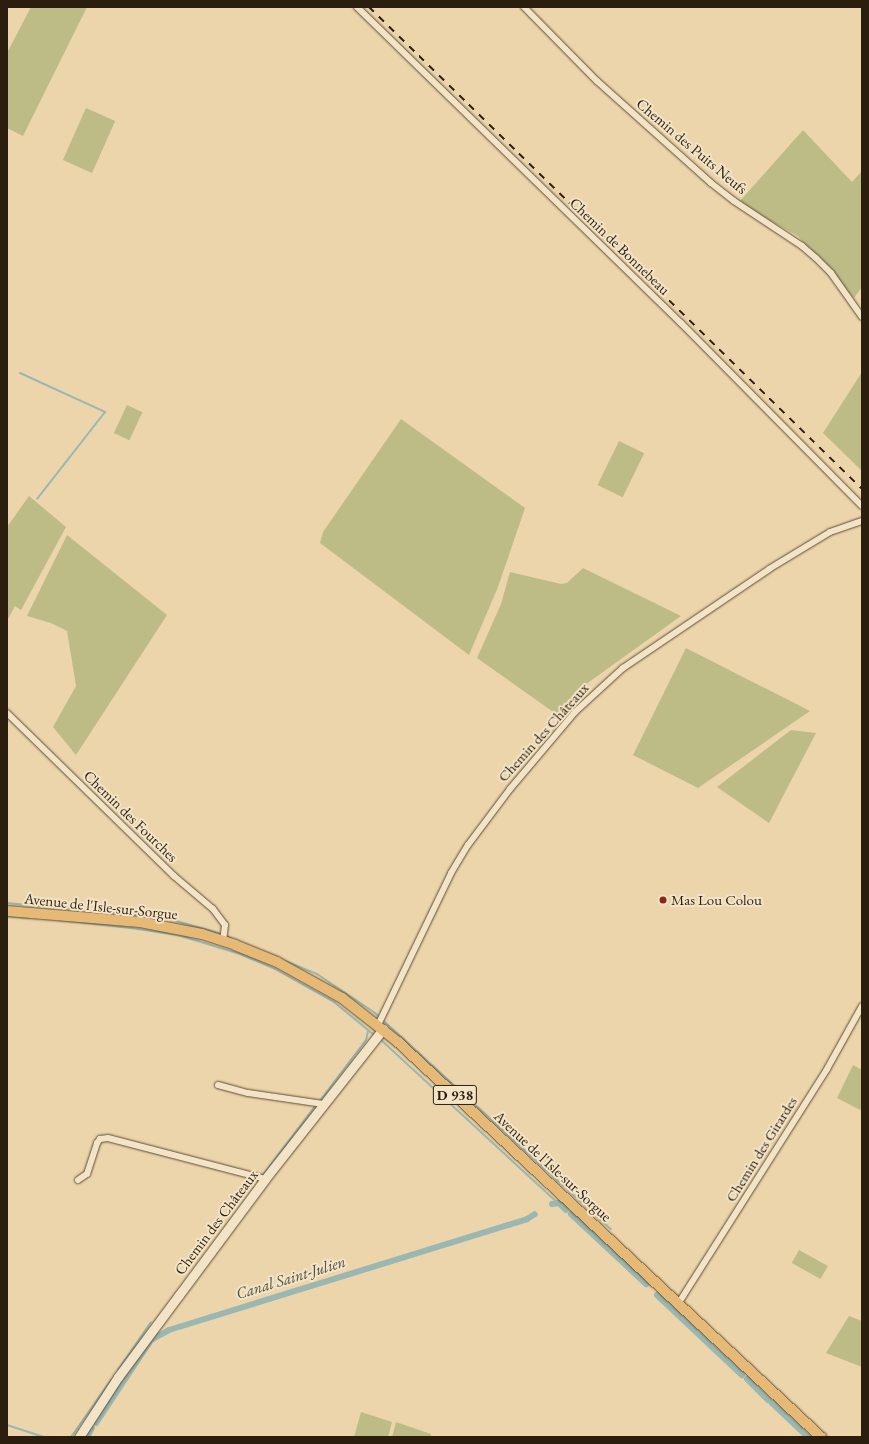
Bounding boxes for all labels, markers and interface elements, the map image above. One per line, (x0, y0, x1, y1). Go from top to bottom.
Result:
street label: Chemin des Puits Neufs (633, 94, 751, 198)
street label: Chemin de Bonnebeau (566, 194, 674, 298)
street label: Chemin des Châteaux (494, 679, 592, 785)
street label: Chemin des Fourches (80, 767, 182, 865)
street label: Avenue de l'Isle-sur-Sorgue (23, 889, 179, 923)
place label: Mas Lou Colou (671, 891, 762, 909)
marker: Mas Lou Colou (658, 895, 668, 905)
road number: D 938 (432, 1083, 478, 1107)
street label: Chemin des Girardes (721, 1093, 801, 1205)
street label: Avenue de l'Isle-sur-Sorgue (490, 1107, 616, 1225)
street label: Chemin des Châteaux (171, 1166, 261, 1278)
water label: Canal Saint-Julien (234, 1252, 348, 1304)

